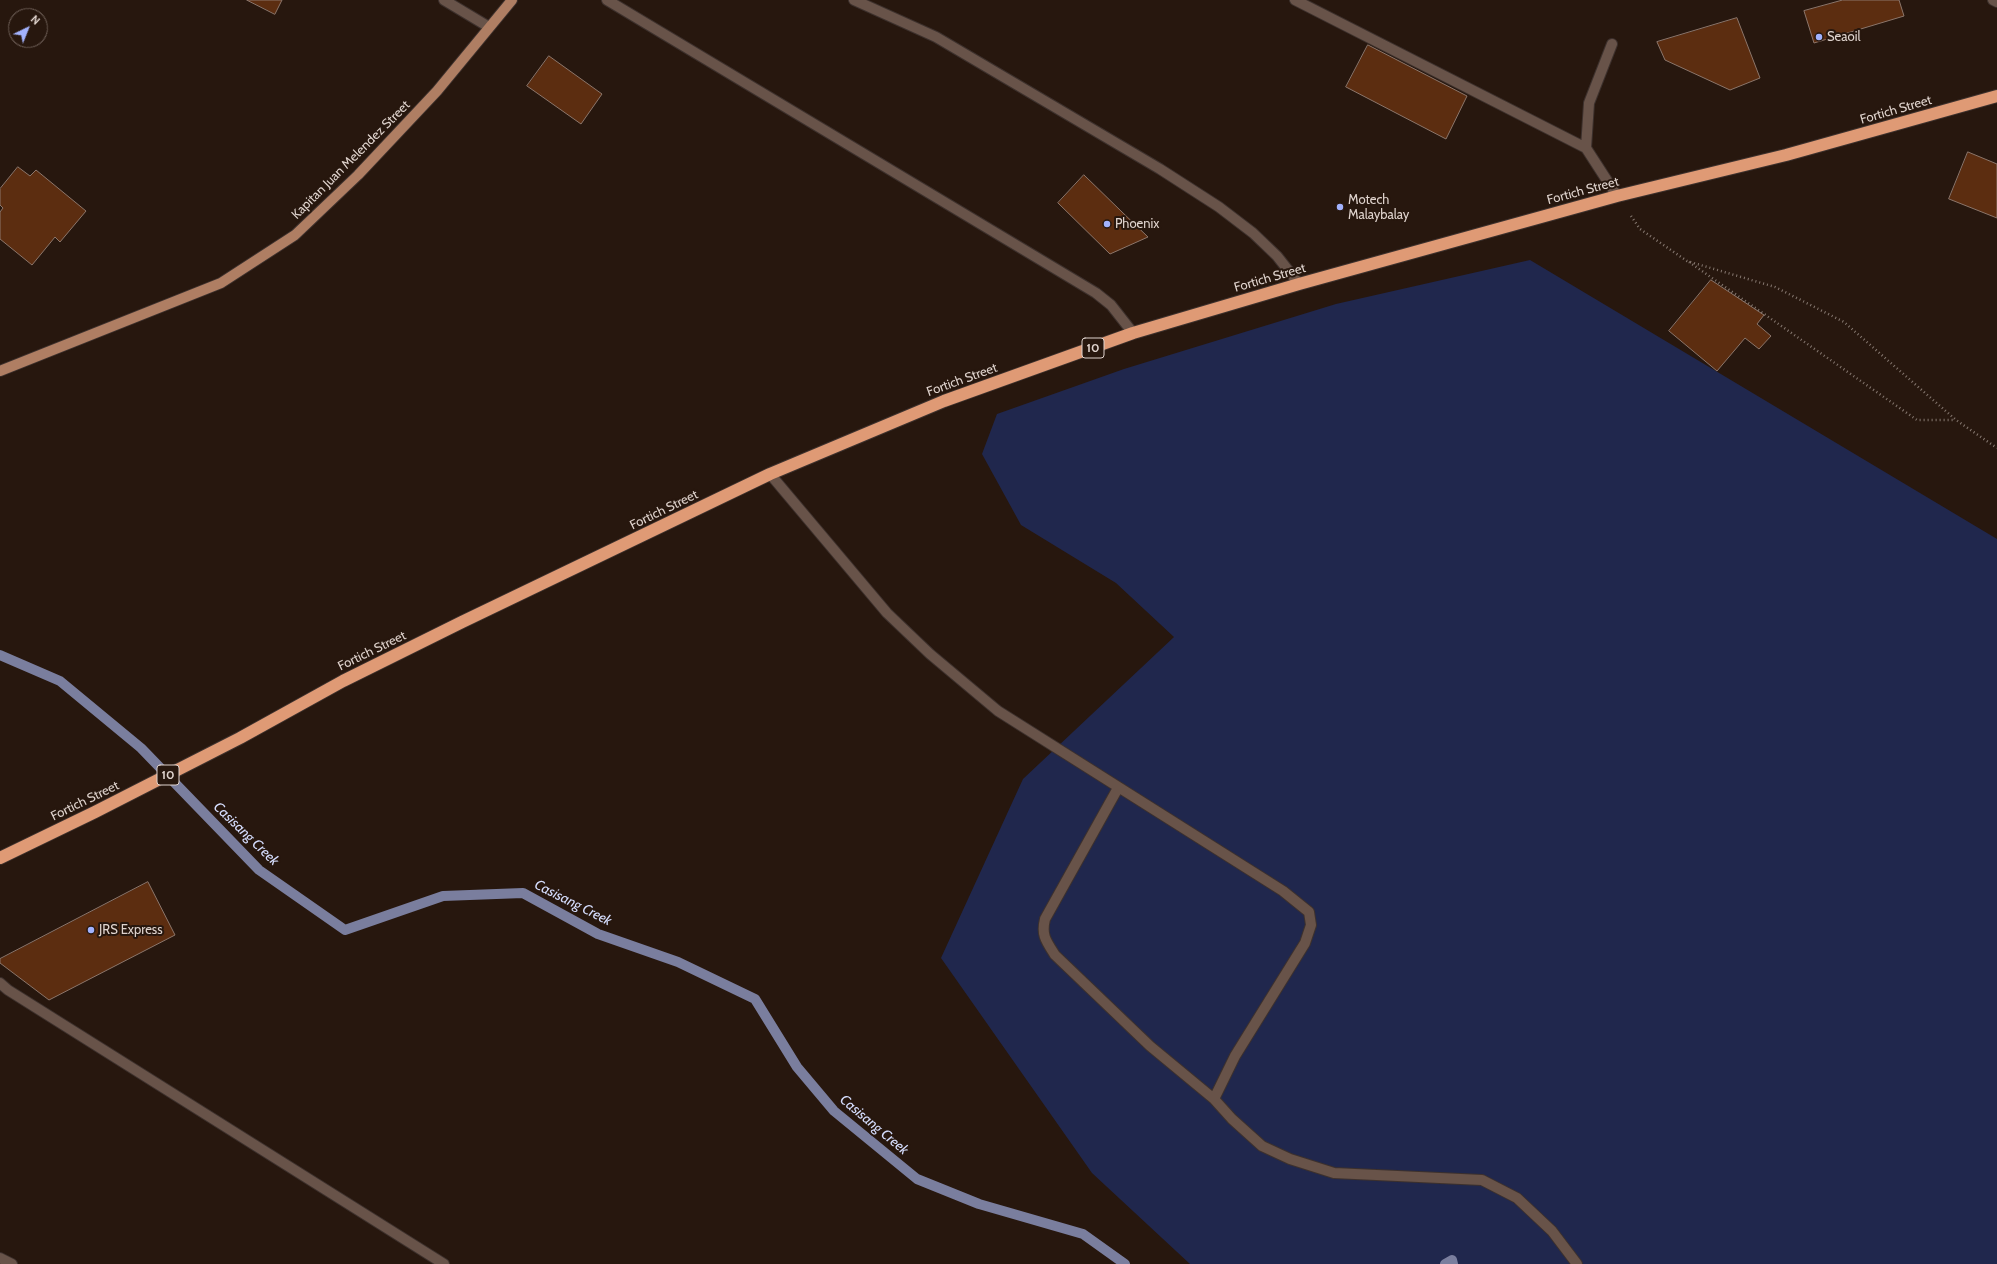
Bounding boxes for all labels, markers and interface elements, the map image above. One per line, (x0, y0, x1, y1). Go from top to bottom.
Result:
north arrow (8, 8, 48, 48)
text: N (28, 12, 43, 28)
place label: Seaoil (1827, 29, 1860, 45)
marker: Seaoil (1814, 32, 1824, 42)
street label: Fortich Street (1858, 92, 1934, 128)
street label: Kapitan Juan Melendez Street (289, 98, 413, 222)
street label: Fortich Street (1545, 174, 1621, 208)
place label: Motech Malaybalay (1348, 192, 1409, 223)
marker: Motech Malaybalay (1335, 202, 1345, 212)
place label: Phoenix (1115, 216, 1159, 232)
marker: Phoenix (1102, 219, 1112, 229)
street label: Fortich Street (1232, 260, 1308, 296)
road number: 10 (1082, 338, 1104, 358)
street label: Fortich Street (925, 360, 999, 400)
street label: Fortich Street (627, 487, 701, 533)
street label: Fortich Street (335, 628, 409, 674)
road number: 10 (157, 765, 179, 785)
street label: Fortich Street (48, 778, 122, 824)
water label: Casisang Creek (210, 799, 282, 869)
water label: Casisang Creek (532, 876, 614, 930)
place label: JRS Express (99, 922, 163, 938)
marker: JRS Express (86, 925, 96, 935)
water label: Casisang Creek (836, 1091, 912, 1159)

